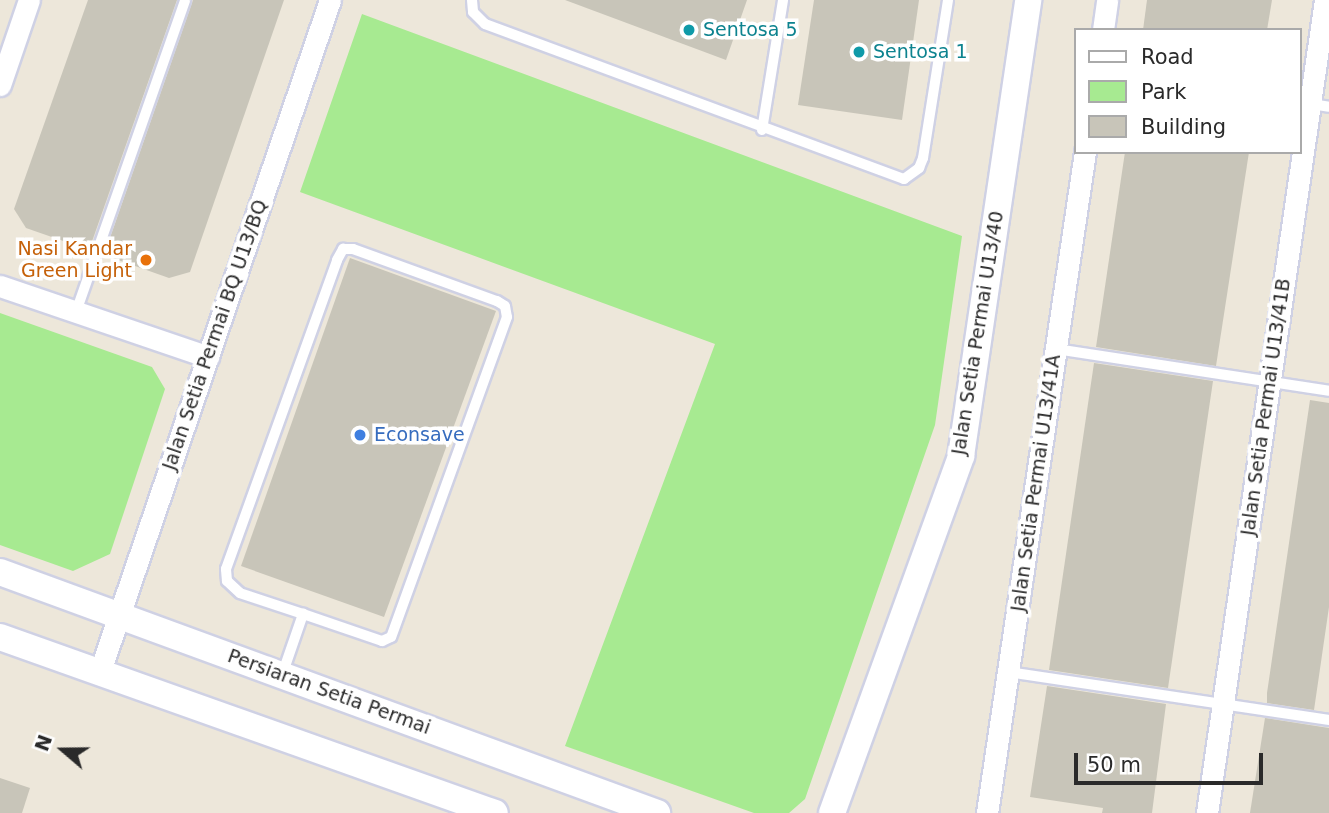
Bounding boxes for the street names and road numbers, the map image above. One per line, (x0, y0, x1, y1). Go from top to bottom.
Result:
street label: Jalan Setia Permai BQ U13/BQ (158, 197, 272, 473)
street label: Jalan Setia Permai U13/40 (947, 209, 1009, 457)
street label: Jalan Setia Permai U13/41B (1237, 277, 1295, 537)
street label: Jalan Setia Permai U13/41A (1007, 353, 1065, 613)
street label: Persiaran Setia Permai (224, 645, 434, 739)

